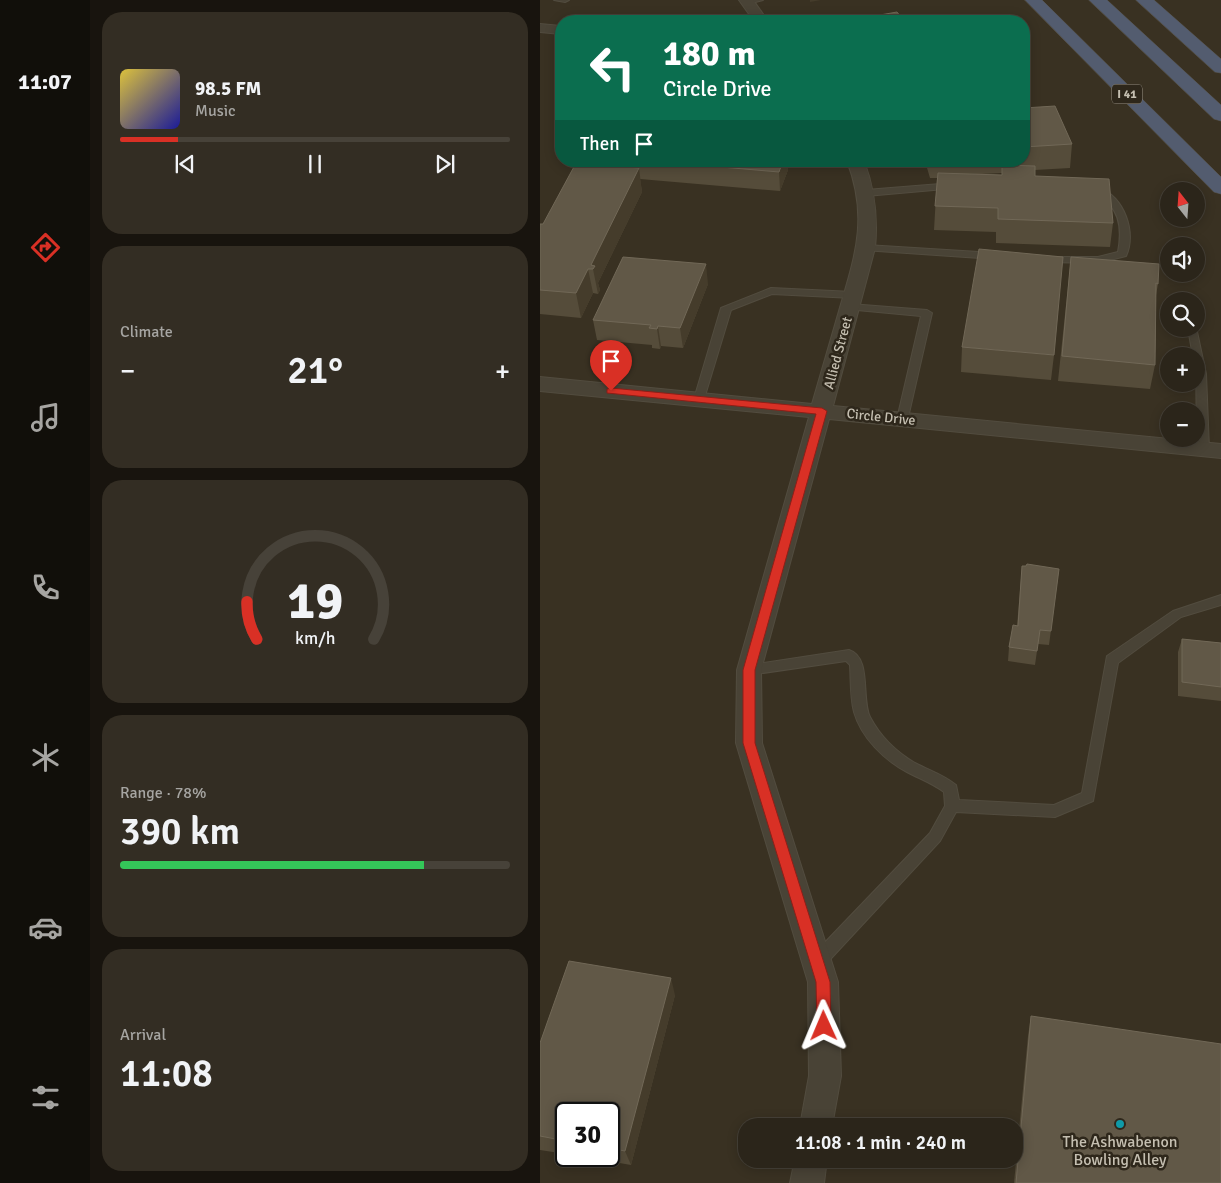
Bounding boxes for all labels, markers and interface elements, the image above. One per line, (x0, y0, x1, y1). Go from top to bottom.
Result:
text: 180 m (663, 32, 756, 75)
icon: left (580, 35, 645, 100)
text: 11:07 (18, 68, 72, 95)
text: Circle Drive (663, 75, 772, 102)
text: 98.5 FM (195, 77, 261, 101)
road number: I 41 (1112, 85, 1142, 104)
text: Music (195, 101, 236, 121)
icon: arrive (630, 130, 658, 158)
text: Then (580, 132, 620, 156)
icon: previous (171, 150, 199, 178)
icon: pause (301, 150, 329, 178)
icon: next (431, 150, 459, 178)
north arrow (1160, 182, 1205, 228)
map controls (1160, 182, 1205, 447)
icon: directions (28, 230, 63, 265)
button: sound (1160, 237, 1205, 282)
button: search (1160, 292, 1205, 337)
street label: Allied Street (820, 315, 856, 391)
text: Climate (120, 322, 173, 342)
pin (590, 340, 632, 391)
text: 21° (287, 347, 343, 394)
icon: arrive (597, 347, 625, 375)
button: + (1160, 347, 1205, 392)
text: − (120, 354, 135, 388)
text: + (495, 354, 510, 388)
icon: music (28, 400, 63, 435)
button: − (1160, 402, 1205, 447)
street label: Circle Drive (846, 405, 916, 429)
text: 19 (287, 569, 343, 633)
icon: phone (28, 570, 63, 605)
text: km/h (295, 627, 335, 649)
icon: climate (28, 740, 63, 775)
text: Range · 78% (120, 783, 206, 803)
text: 390 km (120, 808, 240, 855)
icon: car (28, 910, 63, 945)
position arrow (797, 999, 849, 1051)
text: Arrival (120, 1025, 166, 1045)
text: 11:08 (120, 1050, 213, 1097)
icon: filters (28, 1080, 63, 1115)
speed limit sign: 30 (555, 1102, 620, 1167)
marker: The Ashwabenon Bowling Alley (1114, 1118, 1126, 1130)
text: 11:08 · 1 min · 240 m (795, 1131, 966, 1155)
place label: The Ashwabenon Bowling Alley (1062, 1132, 1178, 1170)

